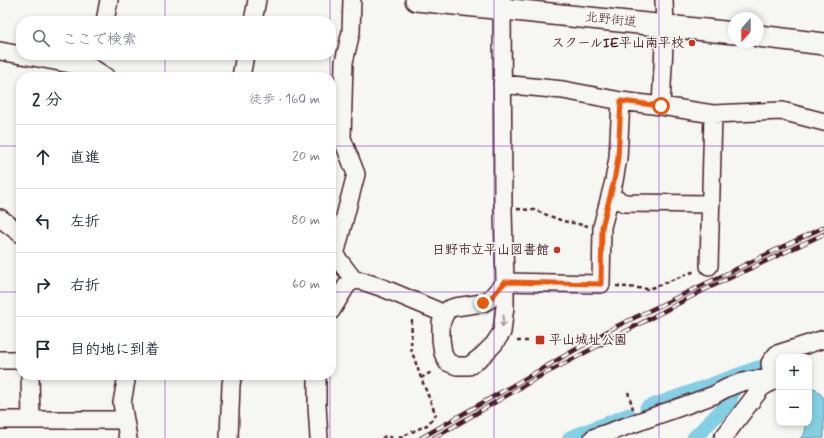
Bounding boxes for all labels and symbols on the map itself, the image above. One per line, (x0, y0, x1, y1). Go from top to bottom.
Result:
street label: 北野街道 (584, 9, 638, 31)
north arrow (728, 12, 764, 48)
place label: スクールIE平山南平校 (551, 35, 684, 52)
marker: スクールIE平山南平校 (687, 38, 697, 48)
route start (652, 97, 670, 115)
place label: 日野市立平山図書館 (432, 242, 549, 259)
marker: 日野市立平山図書館 (552, 245, 562, 255)
route end (474, 294, 492, 312)
one-way arrow (500, 314, 507, 327)
place label: 平山城址公園 (549, 332, 627, 349)
marker: 平山城址公園 (534, 334, 546, 346)

